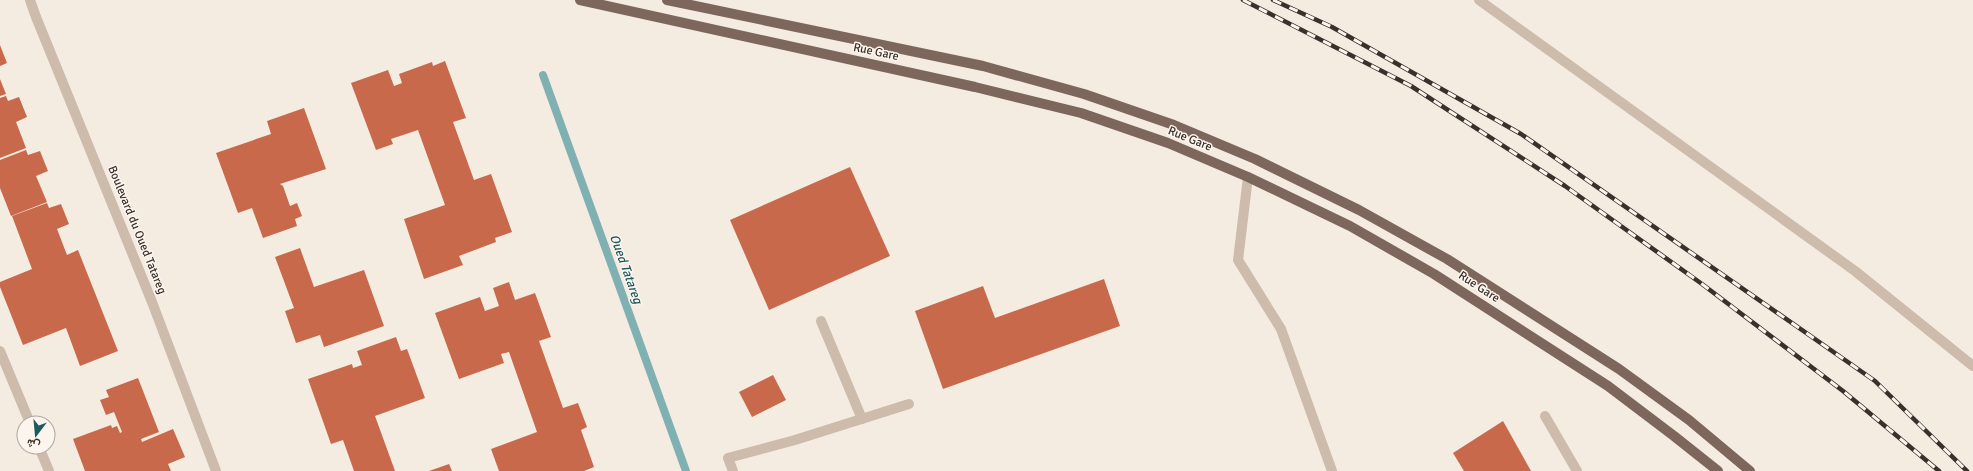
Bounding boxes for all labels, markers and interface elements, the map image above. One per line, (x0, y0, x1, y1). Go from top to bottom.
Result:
street label: Rue Gare (852, 40, 900, 64)
street label: Rue Gare (1166, 123, 1214, 155)
street label: Boulevard du Oued Tatareg (104, 164, 170, 296)
water label: Oued Tatareg (606, 232, 646, 307)
street label: Rue Gare (1456, 268, 1502, 306)
north arrow (16, 415, 56, 455)
text: ش (25, 436, 42, 452)

